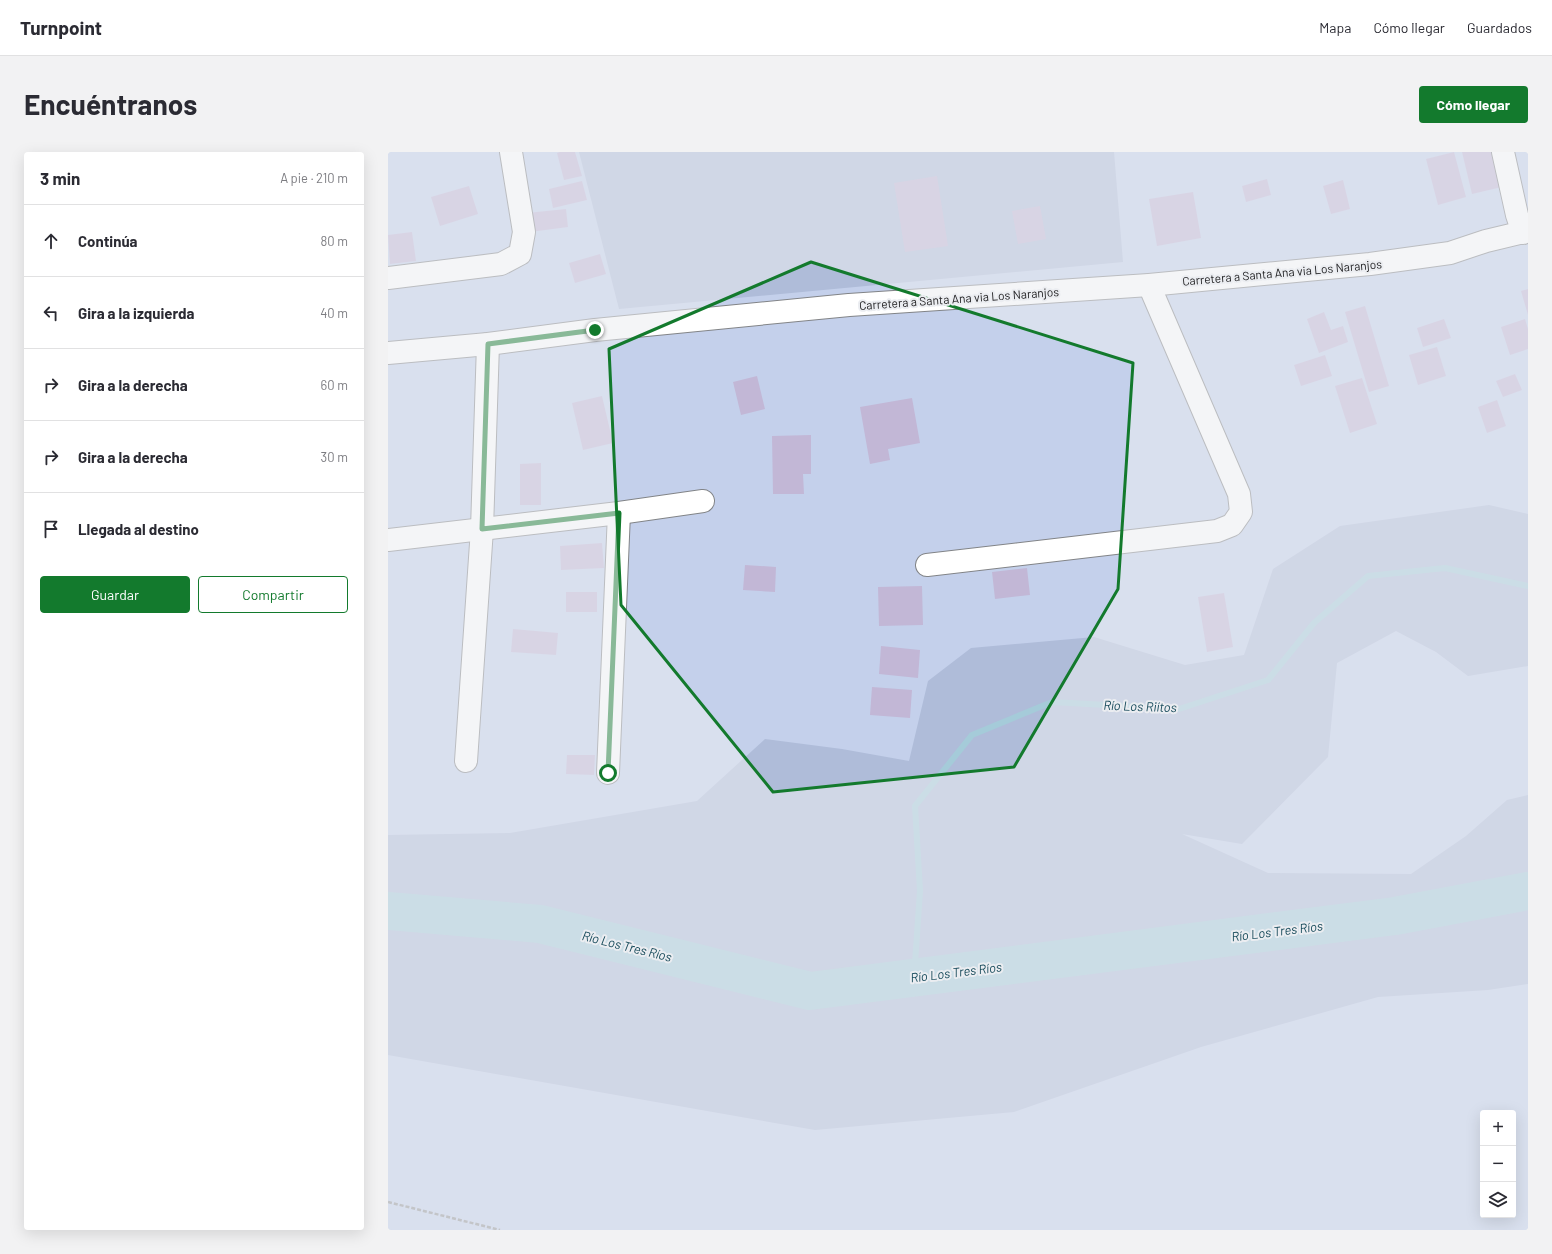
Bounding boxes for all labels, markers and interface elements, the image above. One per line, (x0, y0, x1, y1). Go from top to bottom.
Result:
text: Turnpoint (20, 16, 102, 39)
text: Mapa (1319, 19, 1351, 36)
text: Cómo llegar (1373, 19, 1445, 36)
text: Guardados (1467, 19, 1532, 36)
button: Cómo llegar (1419, 86, 1528, 123)
text: Encuéntranos (24, 87, 197, 121)
text: 3 min (40, 168, 80, 188)
text: A pie · 210 m (280, 170, 348, 186)
icon: ahead (40, 230, 62, 252)
text: Continúa (78, 232, 138, 250)
text: 80 m (321, 233, 348, 249)
street label: Carretera a Santa Ana via Los Naranjos (1182, 256, 1383, 288)
street label: Carretera a Santa Ana via Los Naranjos (859, 284, 1060, 312)
icon: left (40, 302, 62, 324)
text: Gira a la izquierda (78, 304, 194, 322)
text: 40 m (320, 305, 348, 321)
route end (586, 321, 604, 339)
icon: right (40, 374, 62, 396)
text: Gira a la derecha (78, 376, 188, 394)
text: 60 m (321, 377, 348, 393)
icon: right (40, 446, 62, 468)
text: Gira a la derecha (78, 448, 188, 466)
text: 30 m (321, 449, 348, 465)
icon: arrive (40, 518, 62, 540)
text: Llegada al destino (78, 520, 199, 538)
button: Guardar (40, 576, 190, 613)
button: Compartir (198, 576, 348, 613)
water label: Río Los Riítos (1103, 697, 1177, 715)
route start (599, 764, 617, 782)
water label: Río Los Tres Ríos (1230, 917, 1324, 945)
water label: Río Los Tres Ríos (580, 927, 674, 965)
water label: Río Los Tres Ríos (909, 958, 1003, 986)
map controls (1480, 1110, 1516, 1218)
button: + (1480, 1110, 1516, 1146)
button: − (1480, 1146, 1516, 1182)
button: layers (1480, 1182, 1516, 1218)

